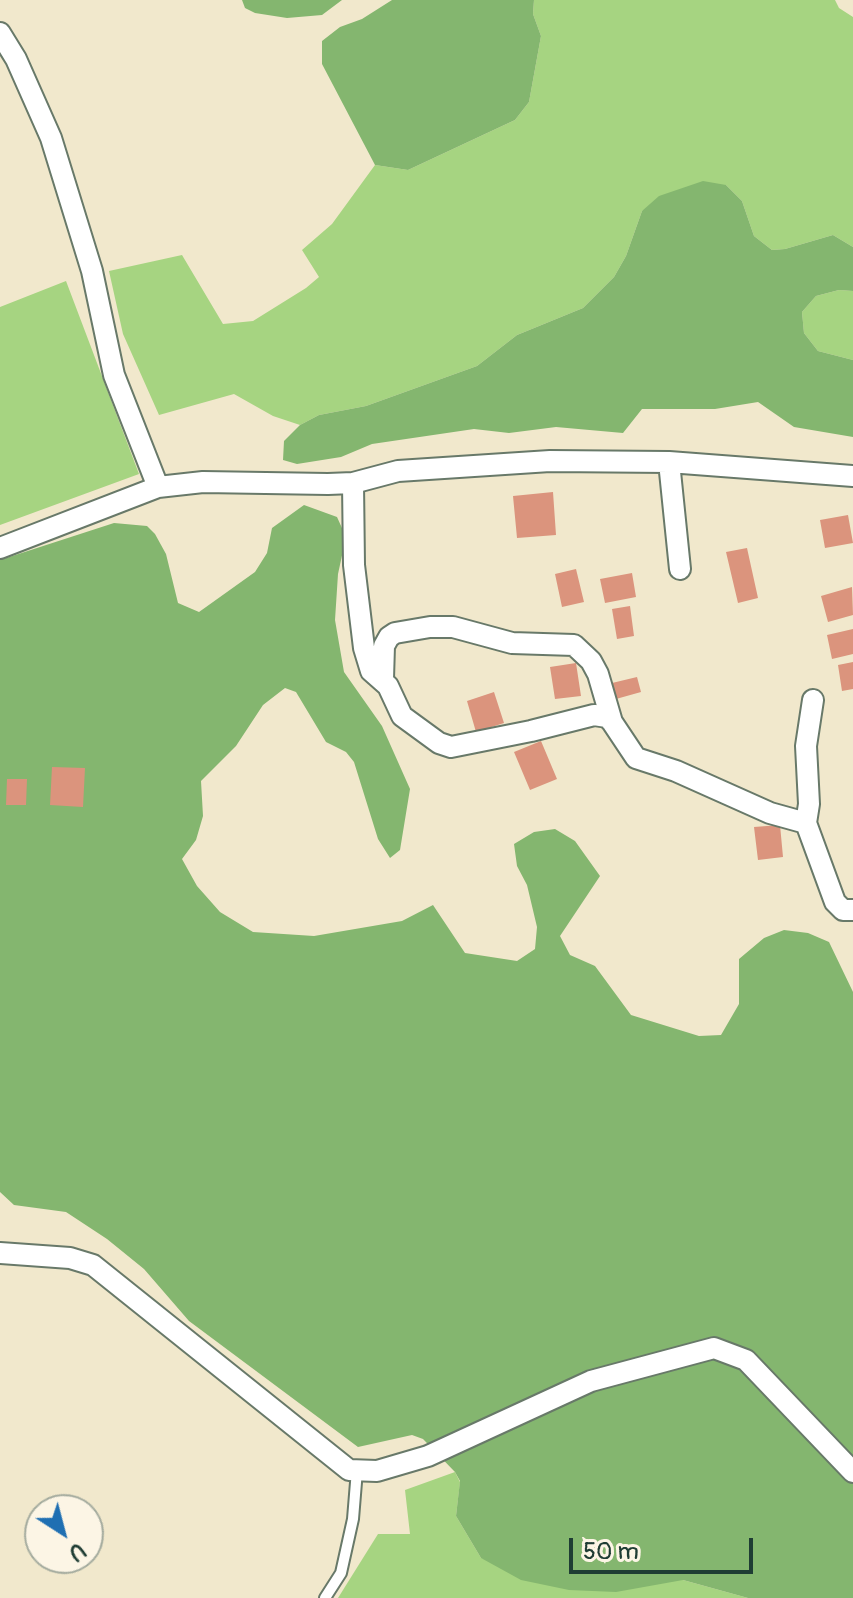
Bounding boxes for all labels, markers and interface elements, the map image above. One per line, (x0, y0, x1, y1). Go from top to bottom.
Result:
north arrow (24, 1494, 104, 1574)
scale bar (573, 1522, 757, 1572)
text: U (63, 1536, 91, 1567)
text: 50 m (583, 1537, 639, 1566)

